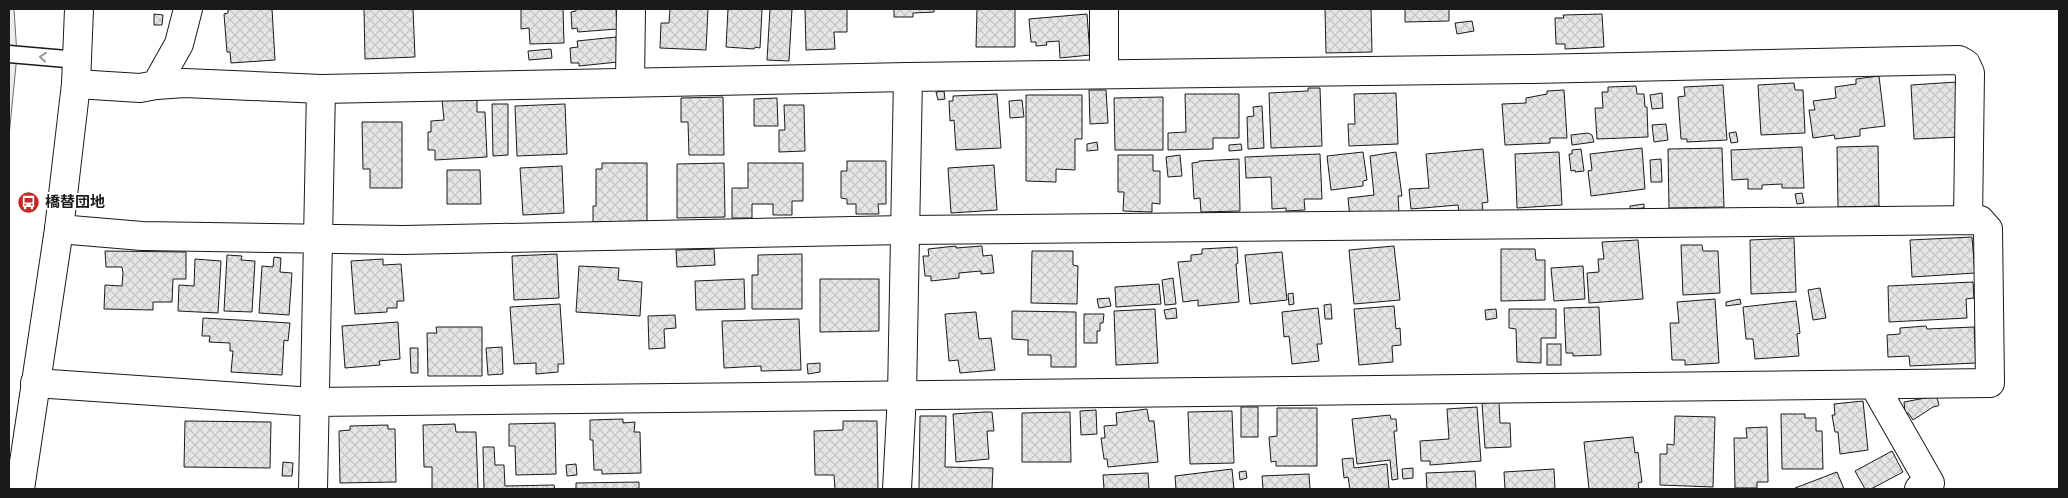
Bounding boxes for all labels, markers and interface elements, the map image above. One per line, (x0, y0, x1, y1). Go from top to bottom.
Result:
one-way arrow (39, 52, 47, 63)
bus stop icon: 橋替団地 (17, 190, 41, 214)
place label: 橋替団地 (45, 192, 105, 211)

